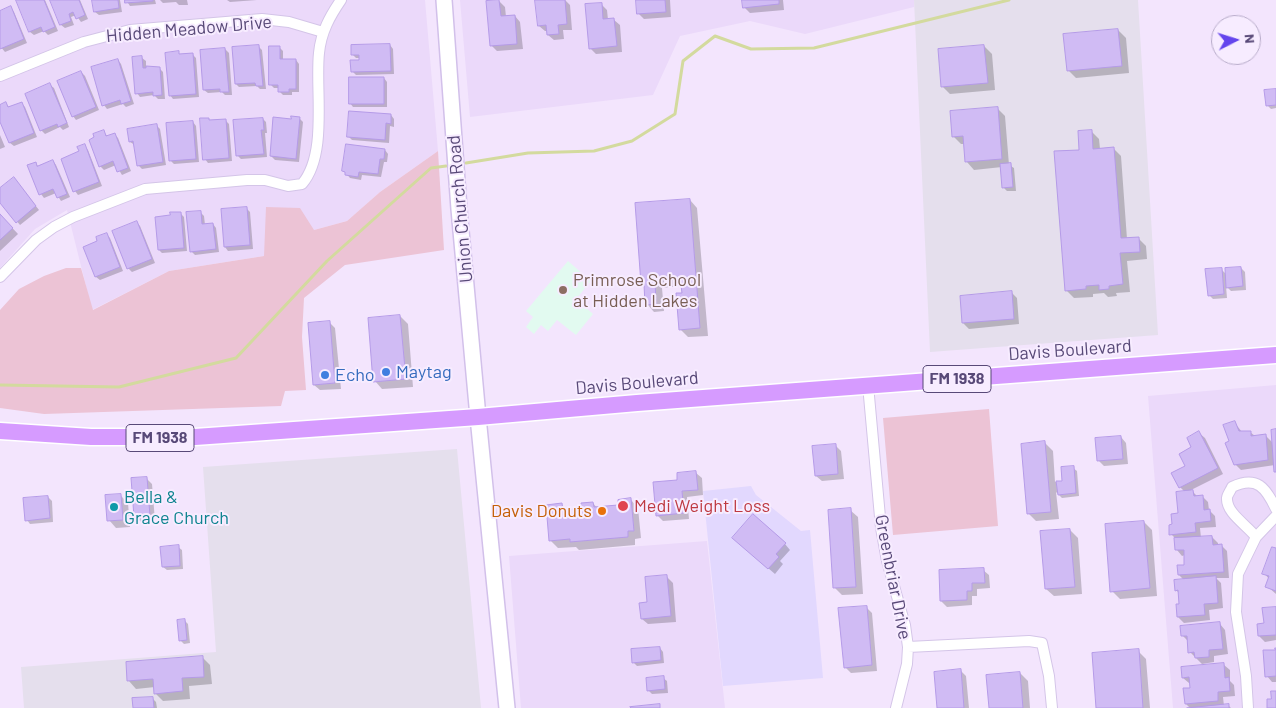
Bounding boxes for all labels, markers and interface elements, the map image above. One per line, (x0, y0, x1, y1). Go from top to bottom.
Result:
street label: Hidden Meadow Drive (105, 11, 273, 47)
north arrow (1211, 15, 1261, 65)
text: N (1242, 33, 1259, 44)
street label: Union Church Road (443, 134, 477, 284)
place label: Primrose School at Hidden Lakes (573, 269, 701, 312)
marker: Primrose School at Hidden Lakes (557, 284, 569, 296)
street label: Davis Boulevard (1008, 335, 1132, 365)
place label: Maytag (396, 361, 452, 383)
place label: Echo (335, 364, 375, 386)
marker: Maytag (380, 366, 392, 378)
road number: FM 1938 (923, 366, 991, 392)
street label: Davis Boulevard (574, 367, 700, 399)
marker: Echo (319, 369, 331, 381)
road number: FM 1938 (126, 424, 194, 452)
place label: Bella & Grace Church (124, 486, 229, 528)
place label: Medi Weight Loss (634, 495, 770, 517)
marker: Medi Weight Loss (616, 499, 630, 513)
place label: Davis Donuts (491, 500, 592, 522)
marker: Bella & Grace Church (108, 501, 120, 513)
marker: Davis Donuts (596, 505, 608, 517)
street label: Greenbriar Drive (870, 513, 916, 641)

